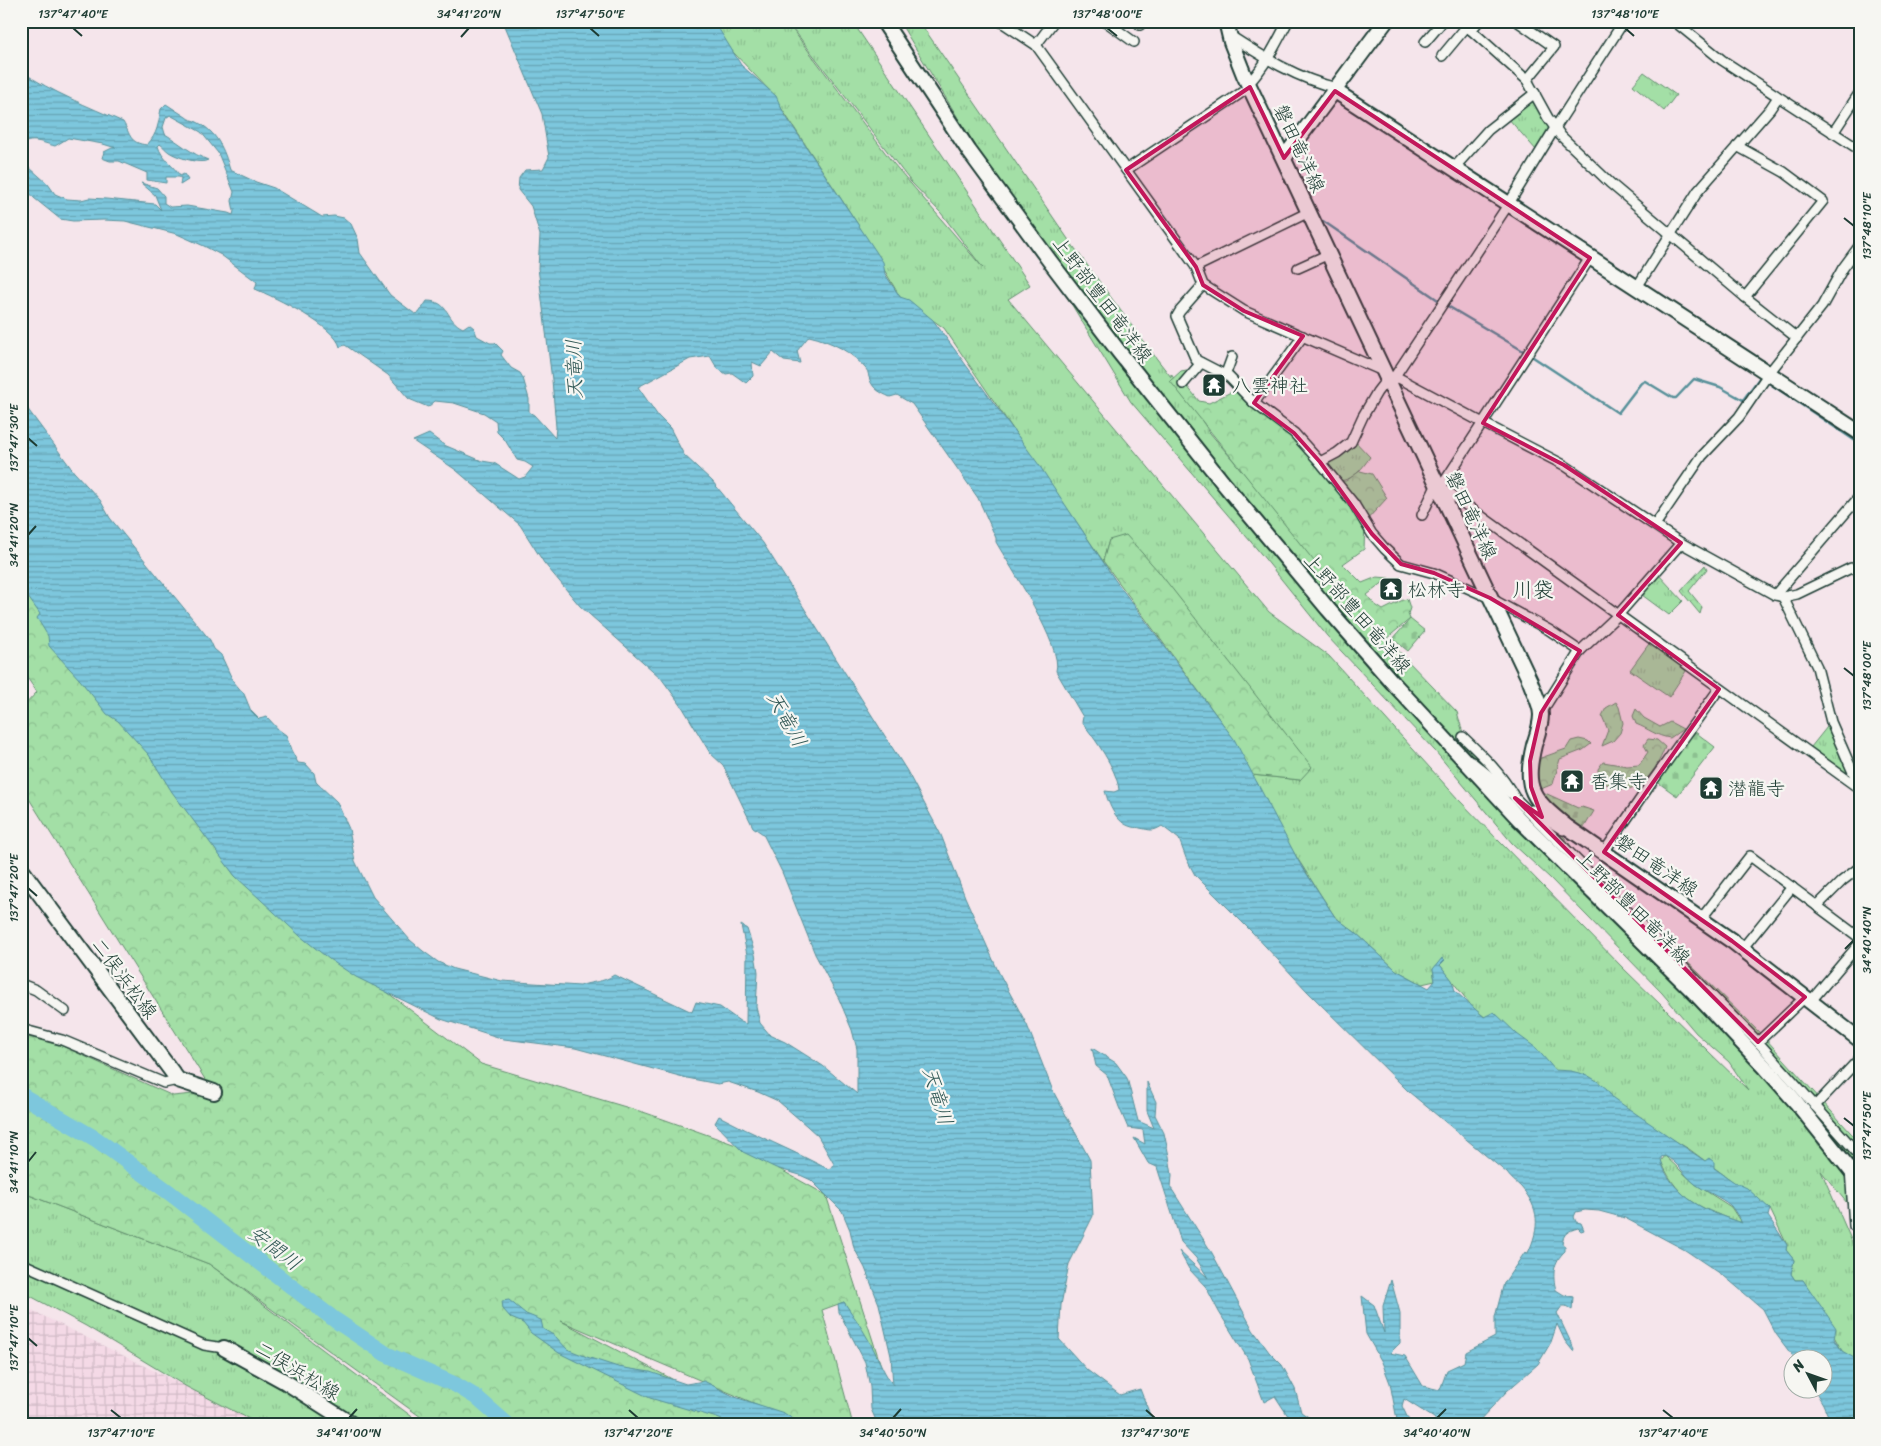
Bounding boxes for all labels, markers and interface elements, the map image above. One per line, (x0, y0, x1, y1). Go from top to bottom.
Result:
text: 137°47'40"E (38, 3, 109, 25)
text: 34°41'20"N (437, 3, 502, 25)
text: 137°47'50"E (555, 3, 626, 25)
text: 137°48'00"E (1072, 3, 1143, 25)
text: 137°48'10"E (1591, 3, 1660, 25)
street label: 磐田竜洋線 (1265, 98, 1335, 198)
text: 137°48'10"E (1856, 191, 1878, 260)
street label: 上野部豊田竜洋線 (1044, 229, 1162, 370)
water label: 天竜川 (556, 338, 593, 400)
place label: 八雲神社 (1232, 369, 1308, 402)
temple icon: 八雲神社 (1201, 372, 1227, 398)
text: 137°47'30"E (3, 402, 25, 472)
street label: 磐田竜洋線 (1437, 465, 1507, 565)
text: 34°41'20"N (3, 502, 25, 567)
street label: 上野部豊田竜洋線 (1295, 545, 1420, 682)
district label: 川袋 (1512, 571, 1554, 609)
place label: 松林寺 (1408, 573, 1465, 606)
temple icon: 松林寺 (1378, 576, 1404, 602)
text: 137°48'00"E (1856, 640, 1878, 711)
water label: 天竜川 (757, 685, 816, 754)
place label: 香集寺 (1590, 765, 1647, 798)
temple icon: 香集寺 (1559, 768, 1585, 794)
place label: 潜龍寺 (1728, 772, 1785, 805)
temple icon: 潜龍寺 (1698, 775, 1724, 801)
street label: 磐田竜洋線 (1608, 825, 1705, 906)
street label: 上野部豊田竜洋線 (1568, 842, 1699, 973)
text: 137°47'20"E (3, 852, 25, 922)
text: 34°40'40"N (1856, 906, 1878, 974)
street label: 二俣浜松線 (83, 930, 166, 1026)
water label: 天竜川 (912, 1062, 963, 1130)
text: 137°47'50"E (1856, 1090, 1878, 1161)
text: 34°41'10"N (3, 1130, 25, 1193)
water label: 安間川 (240, 1216, 309, 1280)
text: 137°47'10"E (3, 1303, 25, 1371)
street label: 二俣浜松線 (249, 1332, 347, 1409)
north arrow (1784, 1348, 1834, 1398)
text: N (1785, 1354, 1811, 1378)
text: 137°47'10"E (88, 1422, 156, 1444)
text: 34°41'00"N (317, 1422, 382, 1444)
text: 137°47'20"E (604, 1422, 674, 1444)
text: 34°40'50"N (860, 1422, 927, 1444)
text: 137°47'30"E (1121, 1422, 1191, 1444)
text: 34°40'40"N (1403, 1422, 1471, 1444)
text: 137°47'40"E (1638, 1422, 1709, 1444)

